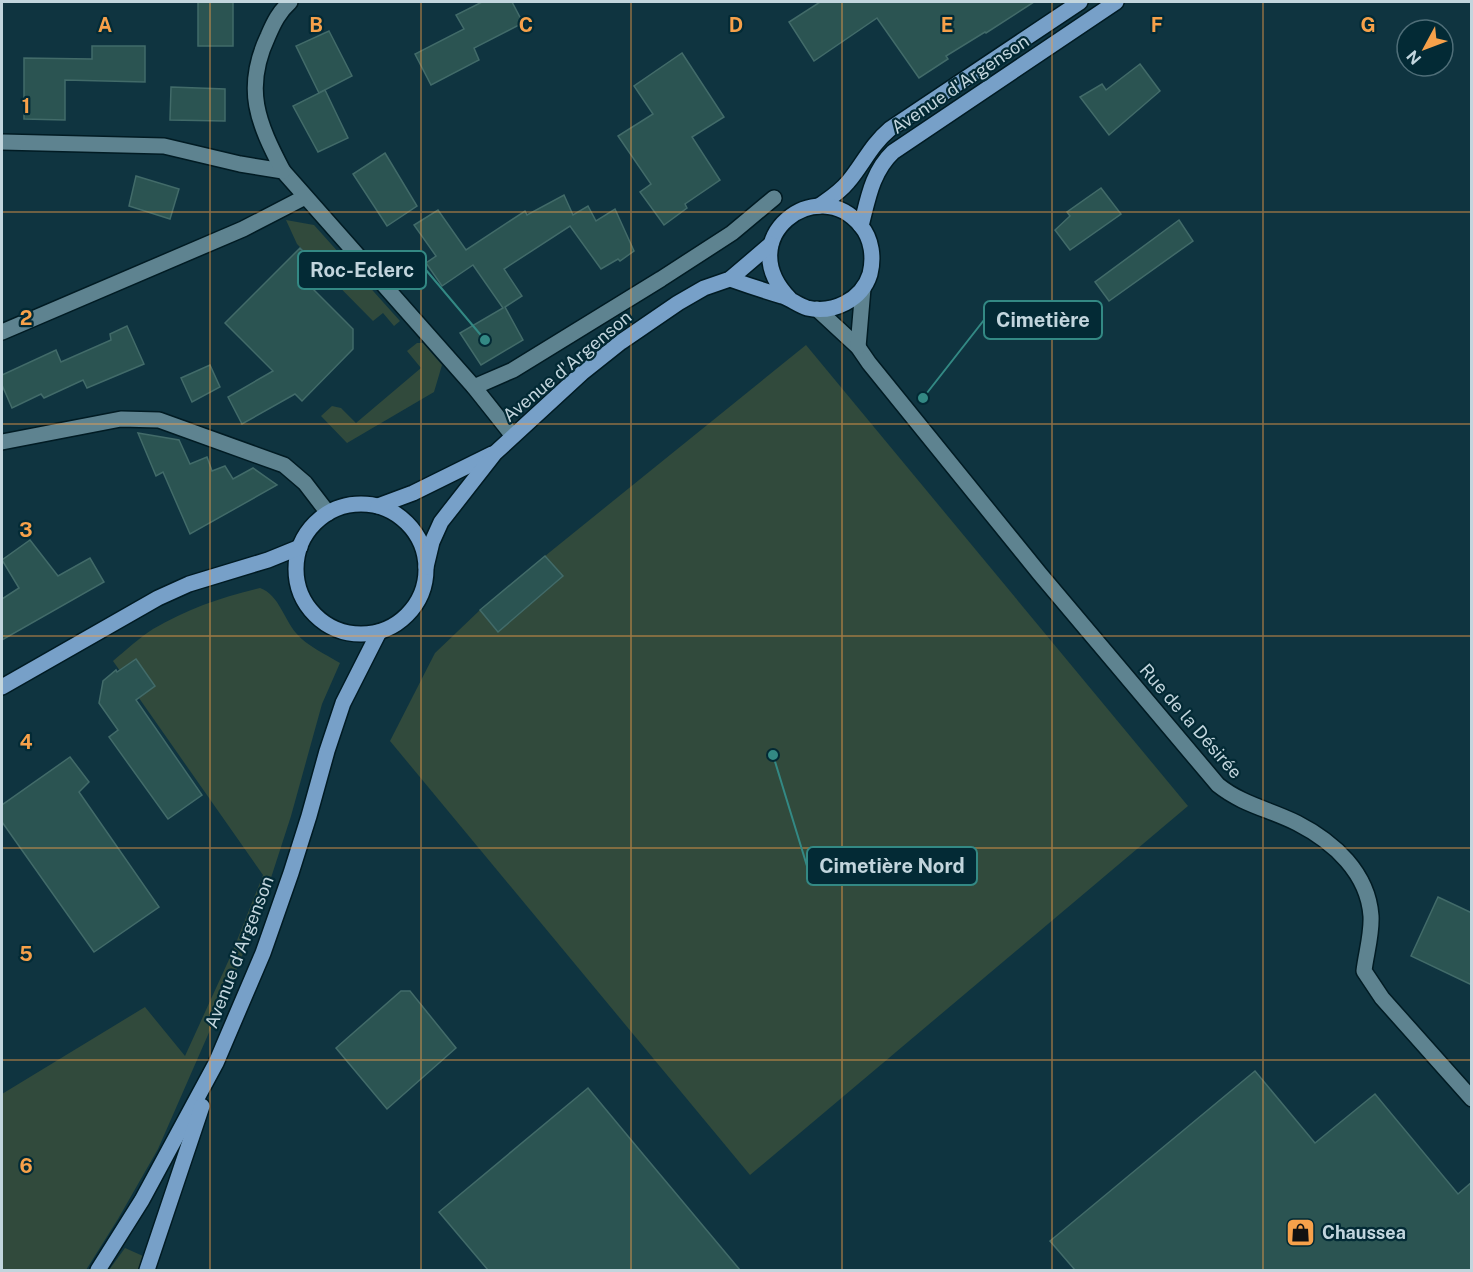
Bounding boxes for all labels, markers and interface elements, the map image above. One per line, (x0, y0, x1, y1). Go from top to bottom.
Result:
text: A (98, 13, 112, 37)
text: B (309, 13, 323, 37)
text: C (519, 13, 533, 37)
text: D (729, 13, 743, 37)
text: E (941, 13, 953, 37)
text: F (1151, 13, 1163, 37)
text: G (1360, 13, 1376, 37)
north arrow (1395, 18, 1455, 78)
street label: Avenue d'Argenson (887, 30, 1033, 138)
text: N (1403, 47, 1425, 68)
text: 1 (22, 94, 30, 118)
callout: Roc-Eclerc (298, 251, 426, 289)
text: Roc-Eclerc (310, 258, 414, 282)
callout: Cimetière (984, 301, 1102, 339)
text: 2 (20, 306, 32, 330)
street label: Avenue d'Argenson (498, 306, 636, 426)
text: Cimetière (996, 308, 1090, 332)
text: 3 (19, 518, 33, 542)
street label: Rue de la Désirée (1135, 659, 1247, 783)
text: 4 (19, 730, 33, 754)
callout: Cimetière Nord (807, 847, 977, 885)
text: Cimetière Nord (819, 854, 965, 878)
street label: Avenue d'Argenson (200, 873, 278, 1031)
text: 5 (19, 942, 33, 966)
text: 6 (19, 1154, 33, 1178)
shop icon: Chaussea (1285, 1216, 1317, 1248)
place label: Chaussea (1322, 1222, 1406, 1243)

